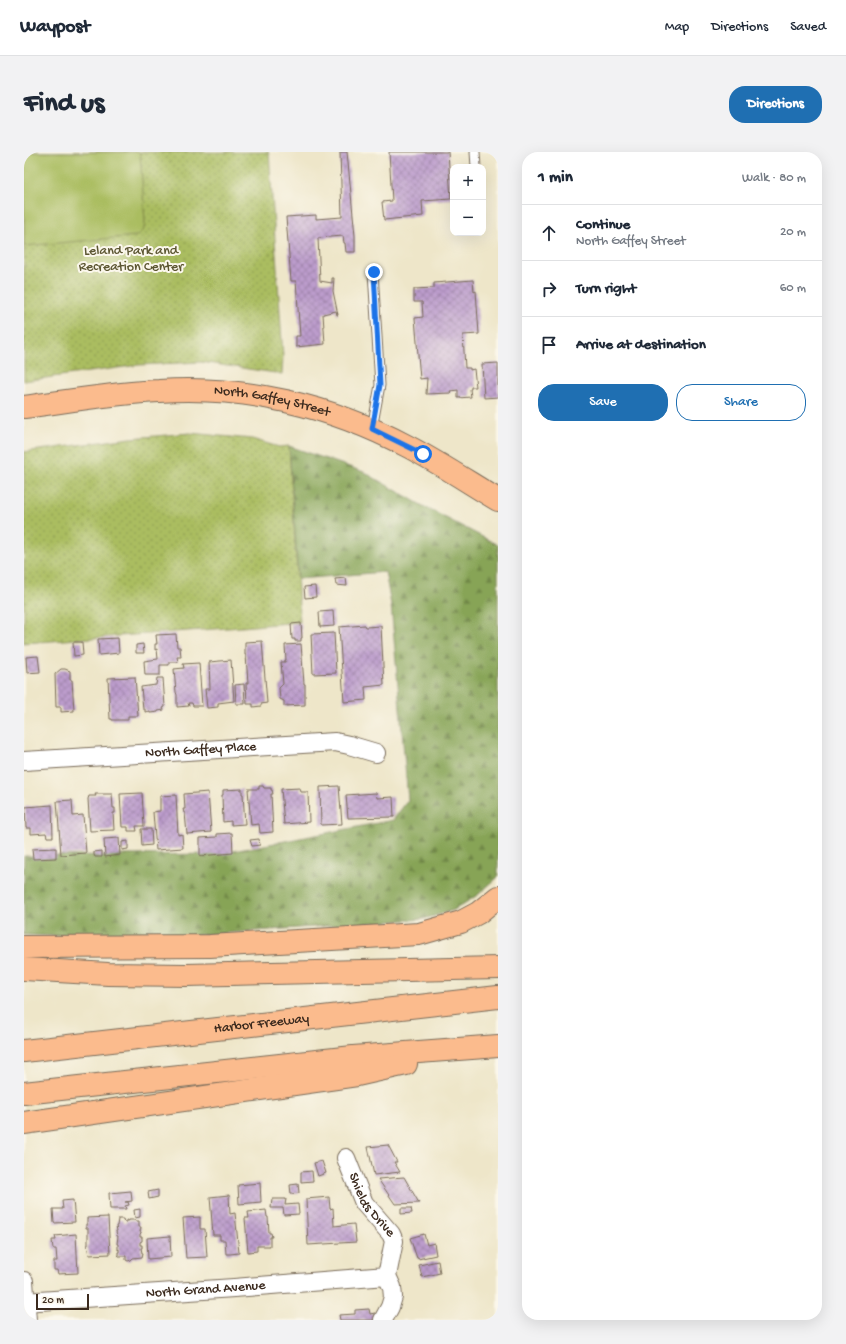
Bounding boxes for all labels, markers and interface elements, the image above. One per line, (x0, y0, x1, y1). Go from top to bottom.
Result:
text: Waypost (20, 16, 90, 39)
text: Map (665, 19, 689, 36)
text: Directions (711, 19, 768, 36)
text: Saved (790, 19, 826, 36)
button: Directions (729, 86, 822, 123)
text: Find us (24, 88, 104, 121)
map controls (450, 164, 486, 236)
button: + (450, 164, 486, 200)
text: 1 min (538, 168, 573, 188)
text: Walk · 80 m (742, 171, 806, 186)
button: − (450, 200, 486, 236)
text: Continue (576, 216, 630, 234)
icon: ahead (538, 222, 560, 244)
text: 20 m (780, 225, 806, 240)
text: North Gaffey Street (576, 234, 685, 249)
park label: Leland Park and Recreation Center (79, 243, 184, 276)
route end (365, 263, 383, 281)
icon: right (538, 278, 560, 300)
text: Turn right (576, 280, 636, 298)
text: 60 m (780, 281, 806, 296)
icon: arrive (538, 334, 560, 356)
text: Arrive at destination (576, 336, 706, 354)
street label: North Gaffey Street (213, 382, 333, 422)
button: Save (538, 384, 668, 421)
button: Share (676, 384, 806, 421)
route start (414, 445, 432, 463)
street label: North Gaffey Place (145, 738, 257, 762)
street label: Harbor Freeway (213, 1010, 310, 1038)
street label: Shields Drive (344, 1170, 399, 1241)
street label: North Grand Avenue (145, 1277, 267, 1302)
scale bar (36, 1292, 89, 1311)
text: 20 m (42, 1295, 64, 1307)

